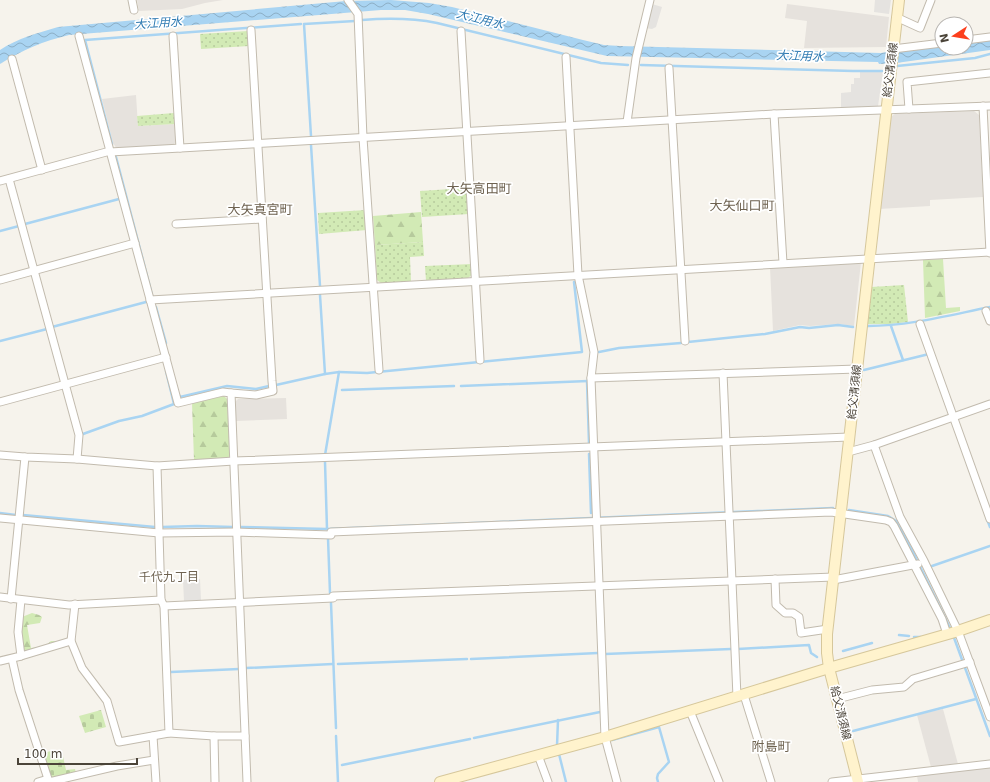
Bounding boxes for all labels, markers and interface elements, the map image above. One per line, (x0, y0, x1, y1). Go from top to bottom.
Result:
water label: 大江用水 (455, 6, 507, 32)
water label: 大江用水 (134, 14, 184, 32)
north arrow (934, 16, 974, 56)
text: N (937, 32, 952, 44)
street label: 給父清須線 (881, 42, 900, 98)
water label: 大江用水 (776, 48, 826, 64)
district label: 大矢高田町 (446, 181, 512, 196)
district label: 大矢仙口町 (709, 198, 775, 213)
district label: 大矢真宮町 (227, 202, 293, 217)
street label: 給父清須線 (845, 364, 864, 420)
district label: 千代九丁目 (139, 570, 199, 584)
street label: 給父清須線 (828, 685, 853, 741)
district label: 附島町 (751, 739, 791, 754)
scale bar (18, 740, 137, 766)
text: 100 m (24, 747, 62, 761)

